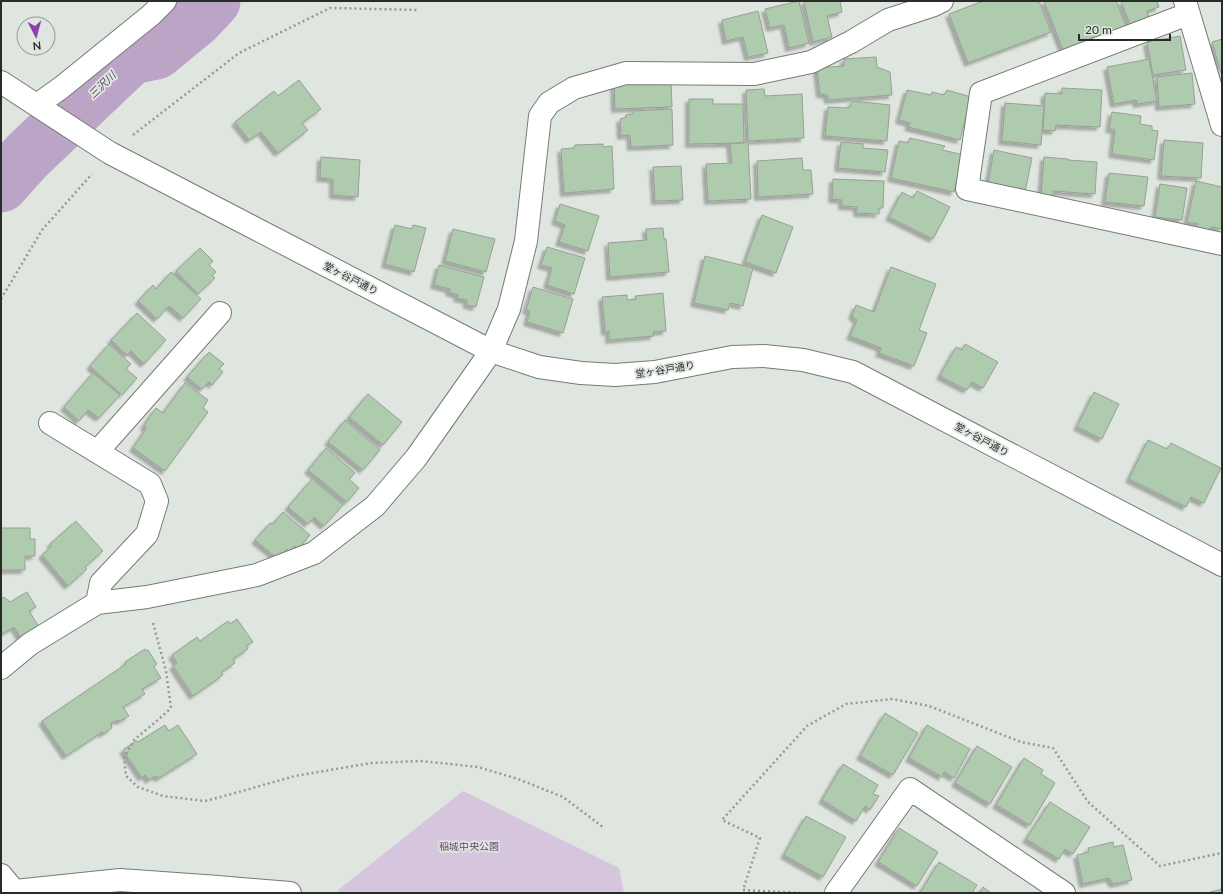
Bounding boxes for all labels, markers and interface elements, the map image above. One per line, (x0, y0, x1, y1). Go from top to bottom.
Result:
north arrow (16, 16, 56, 56)
scale bar (1079, 16, 1170, 42)
text: 20 m (1085, 22, 1112, 37)
text: N (32, 40, 42, 53)
water label: 三沢川 (85, 68, 119, 101)
street label: 堂ヶ谷戸通り (322, 259, 380, 297)
street label: 堂ヶ谷戸通り (634, 358, 696, 380)
street label: 堂ヶ谷戸通り (953, 420, 1011, 458)
park label: 稲城中央公園 (439, 840, 499, 852)

